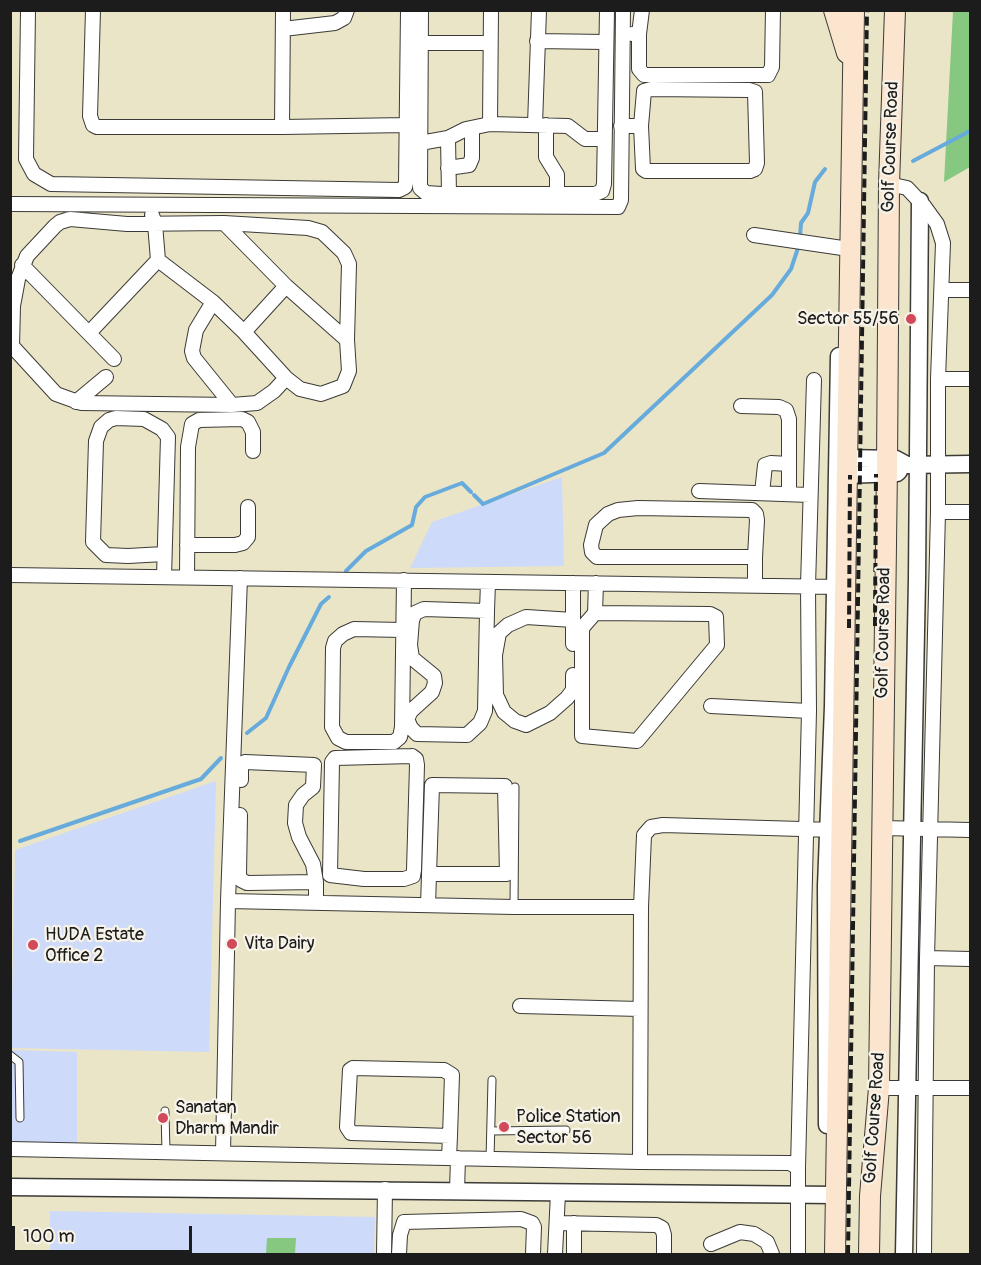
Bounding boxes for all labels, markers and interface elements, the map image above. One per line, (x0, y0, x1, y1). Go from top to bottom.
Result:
street label: Golf Course Road (878, 81, 904, 213)
place label: Sector 55/56 (797, 308, 899, 330)
marker: Sector 55/56 (904, 312, 918, 326)
street label: Golf Course Road (872, 567, 896, 699)
place label: HUDA Estate Office 2 (45, 924, 144, 966)
place label: Vita Dairy (244, 933, 314, 955)
marker: Vita Dairy (225, 937, 239, 951)
marker: HUDA Estate Office 2 (26, 938, 40, 952)
street label: Golf Course Road (860, 1052, 890, 1184)
place label: Sanatan Dharm Mandir (175, 1097, 279, 1140)
place label: Police Station Sector 56 (516, 1106, 621, 1148)
marker: Sanatan Dharm Mandir (156, 1111, 170, 1125)
marker: Police Station Sector 56 (497, 1120, 511, 1134)
scale bar (15, 1214, 195, 1252)
text: 100 m (23, 1225, 75, 1248)

